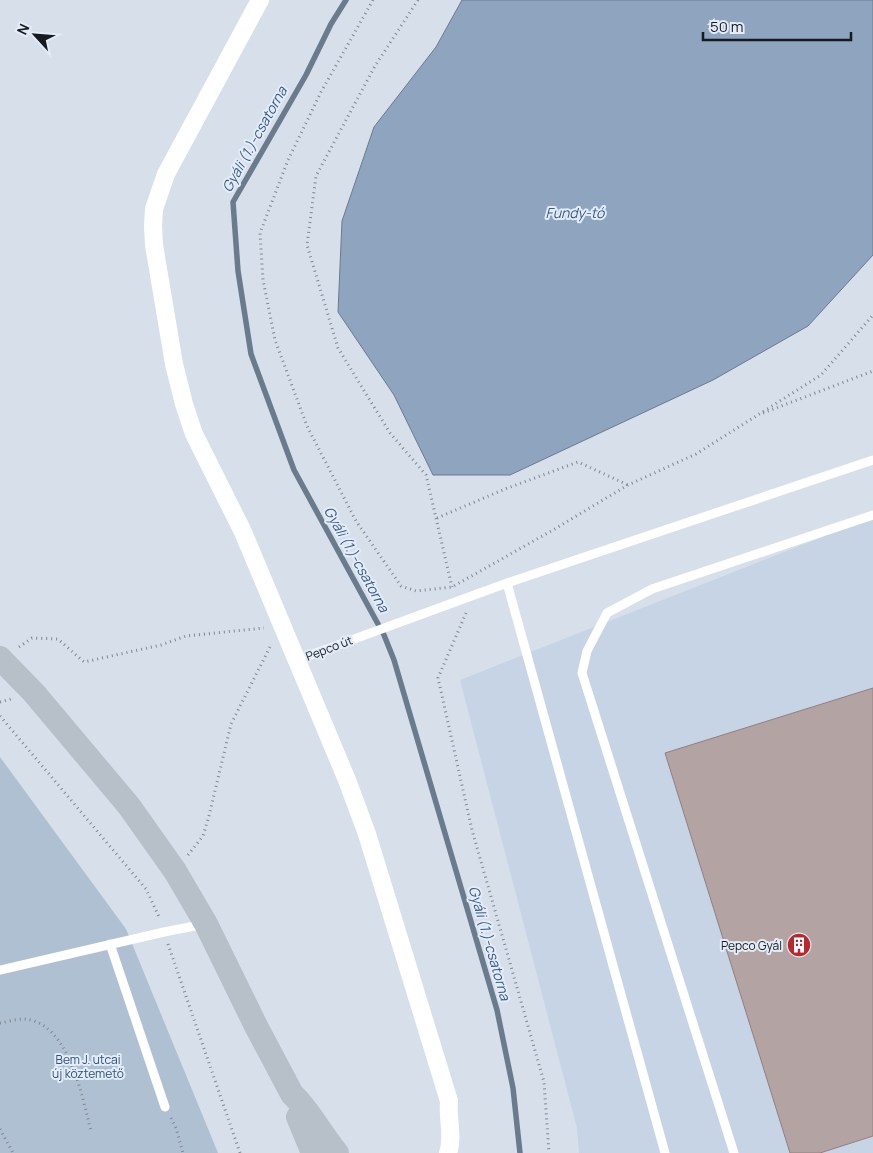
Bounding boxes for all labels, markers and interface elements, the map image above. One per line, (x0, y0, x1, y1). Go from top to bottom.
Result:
north arrow (10, 10, 60, 60)
scale bar (703, 10, 850, 42)
text: 50 m (710, 16, 744, 37)
text: N (12, 20, 34, 38)
water label: Gyáli (1.)-csatorna (217, 82, 291, 195)
water label: Fundy-tó (546, 203, 605, 222)
water label: Gyáli (1.)-csatorna (320, 503, 394, 616)
street label: Pepco út (303, 631, 355, 665)
water label: Gyáli (1.)-csatorna (465, 884, 516, 1003)
building icon: Pepco Gyál (786, 932, 812, 958)
place label: Pepco Gyál (721, 937, 782, 954)
park label: Bem J. utcai új köztemető (52, 1051, 124, 1082)

